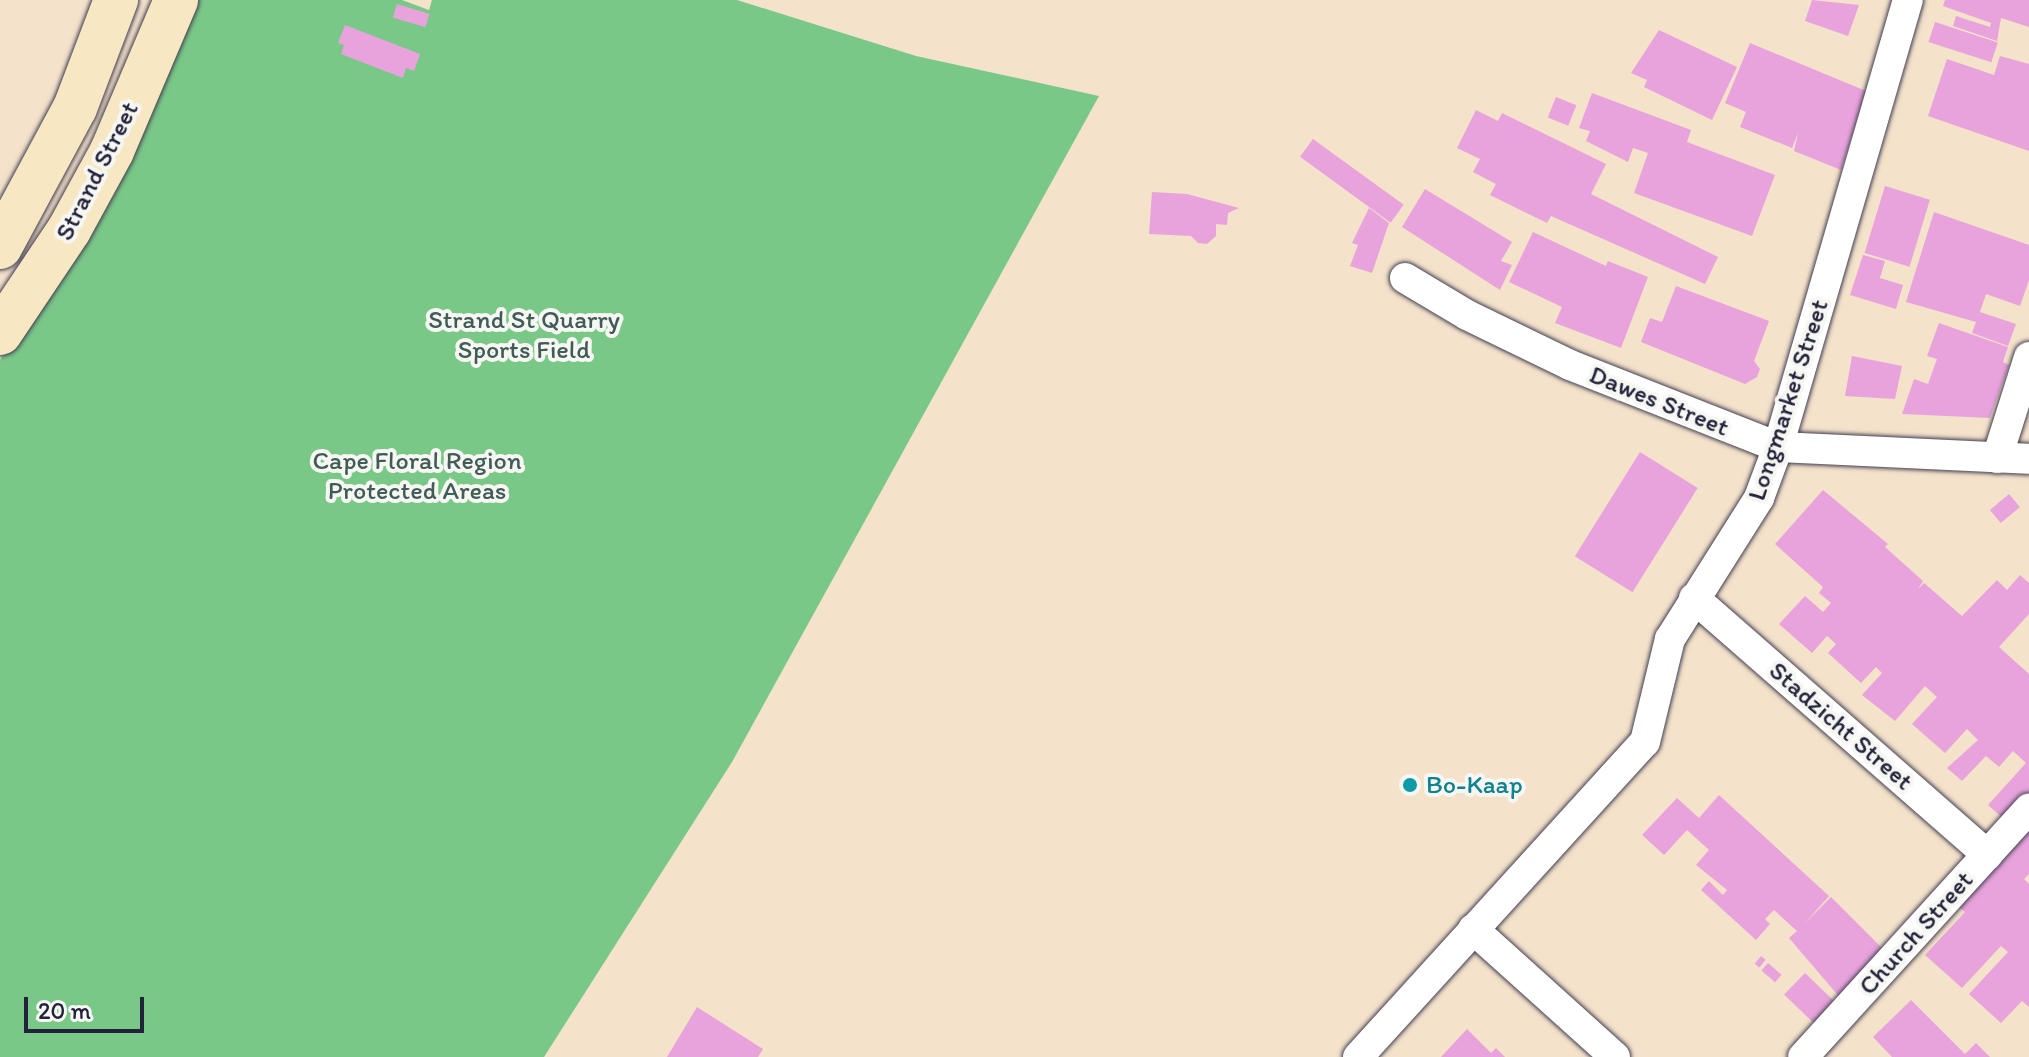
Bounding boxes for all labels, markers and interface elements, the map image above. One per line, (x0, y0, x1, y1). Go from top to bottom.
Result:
street label: Strand Street (49, 96, 145, 246)
street label: Longmarket Street (1741, 296, 1835, 504)
park label: Strand St Quarry Sports Field (428, 304, 620, 366)
street label: Dawes Street (1585, 359, 1733, 443)
park label: Cape Floral Region Protected Areas (313, 445, 521, 506)
street label: Stadzicht Street (1763, 655, 1919, 797)
place label: Bo-Kaap (1426, 769, 1523, 801)
marker: Bo-Kaap (1401, 776, 1419, 794)
street label: Church Street (1852, 865, 1980, 1001)
scale bar (28, 981, 148, 1031)
text: 20 m (38, 996, 91, 1025)

